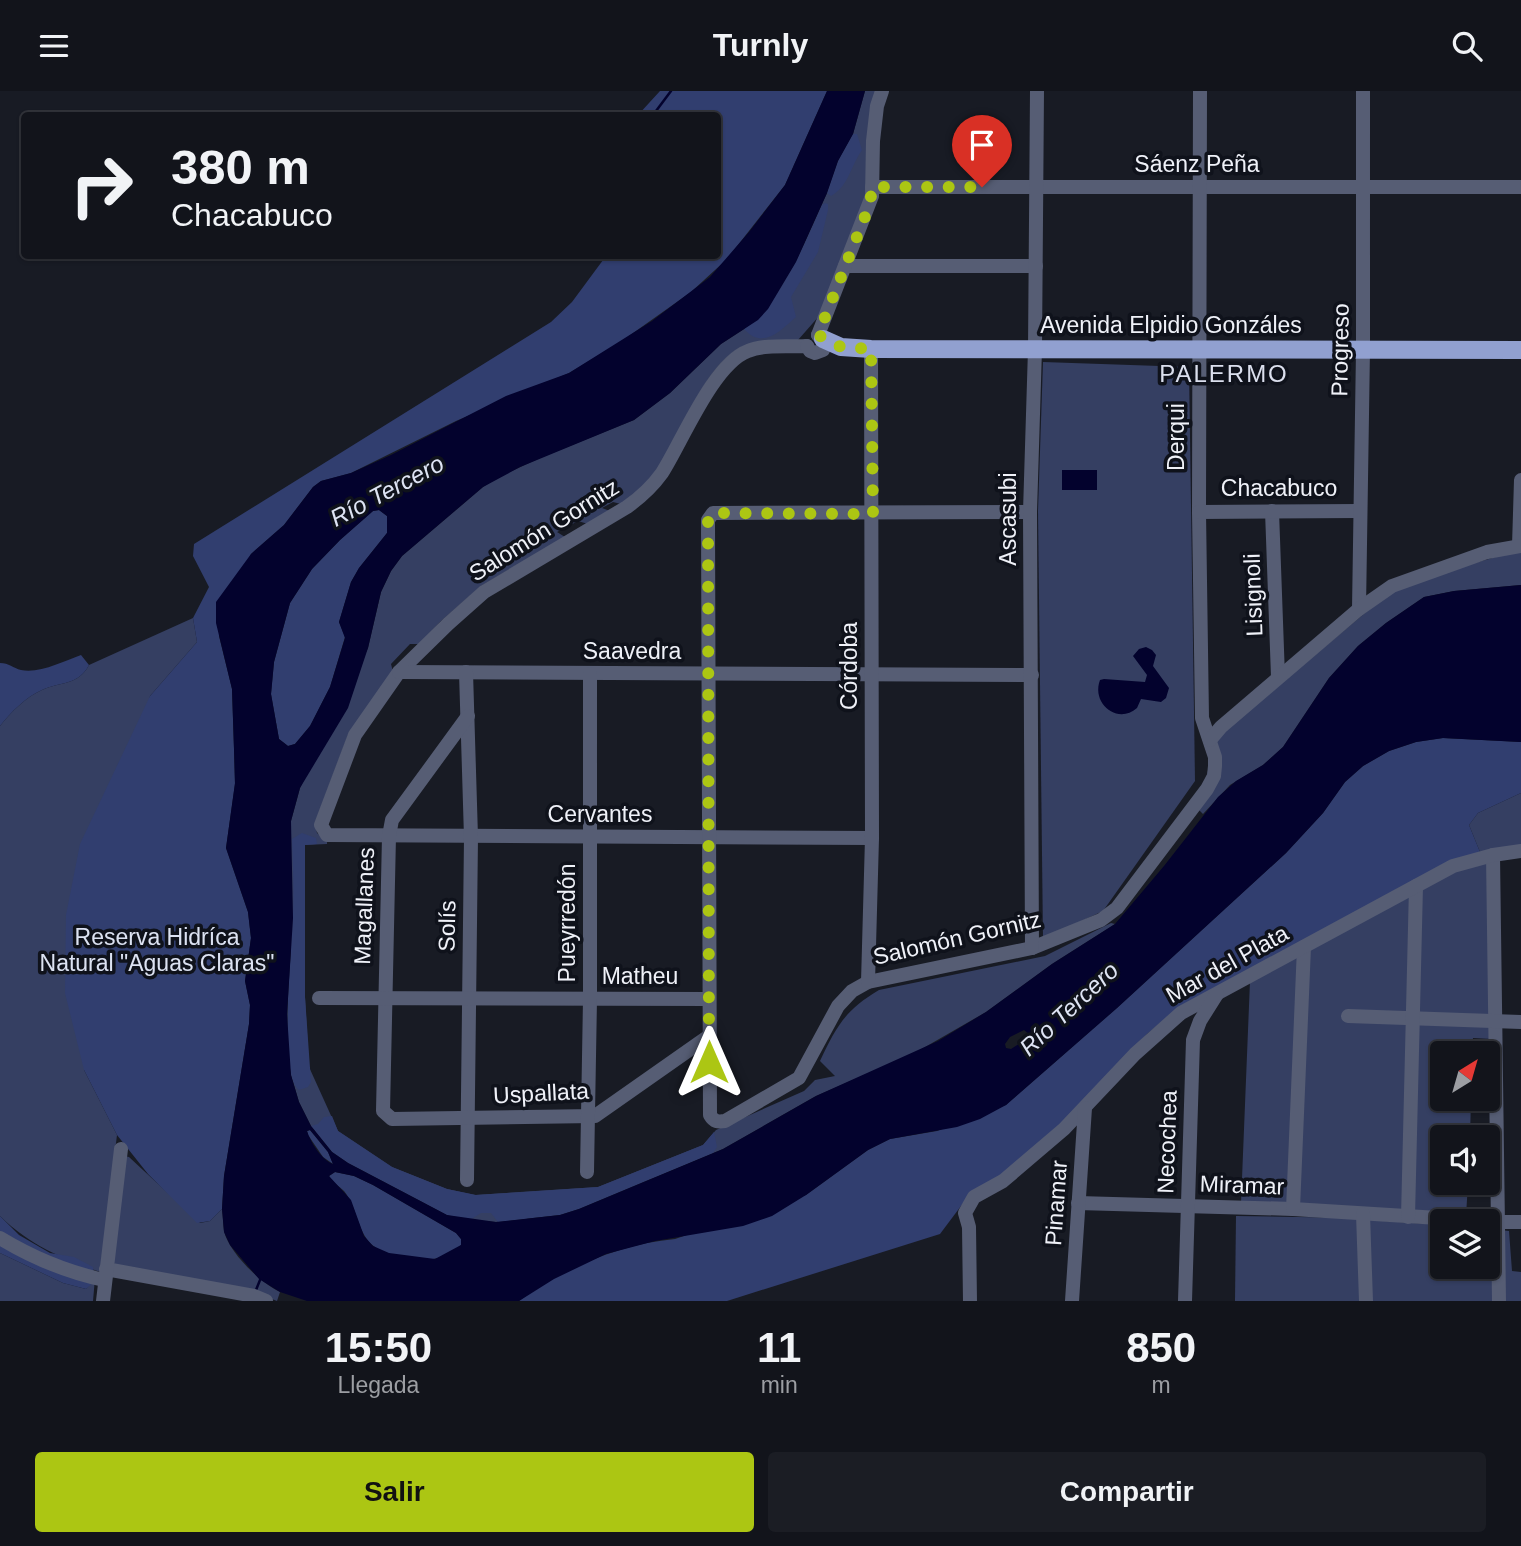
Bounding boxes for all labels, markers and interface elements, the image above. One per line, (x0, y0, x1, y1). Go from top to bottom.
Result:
icon: menu (35, 27, 73, 65)
text: Turnly (713, 27, 808, 63)
icon: search (1448, 27, 1486, 65)
pin (952, 115, 1012, 187)
icon: arrive (963, 126, 1001, 164)
icon: right (56, 140, 147, 231)
text: 380 m (171, 140, 310, 194)
street label: Sáenz Peña (1134, 151, 1260, 177)
text: Chacabuco (171, 197, 333, 233)
street label: Progreso (1326, 303, 1354, 397)
street label: Avenida Elpidio Gonzáles (1040, 312, 1302, 338)
district label: PALERMO (1159, 360, 1289, 387)
street label: Derqui (1163, 403, 1189, 471)
water label: Río Tercero (325, 449, 448, 532)
street label: Ascasubi (995, 472, 1021, 566)
street label: Salomón Gornitz (464, 474, 624, 586)
street label: Chacabuco (1221, 475, 1337, 501)
street label: Lisignoli (1239, 553, 1267, 637)
street label: Córdoba (836, 622, 862, 710)
street label: Saavedra (583, 638, 681, 664)
street label: Cervantes (548, 801, 652, 827)
street label: Magallanes (349, 847, 379, 965)
street label: Pueyrredón (554, 864, 580, 982)
street label: Solís (434, 900, 460, 952)
street label: Salomón Gornitz (871, 906, 1043, 970)
street label: Mar del Plata (1161, 920, 1293, 1008)
park label: Reserva Hidríca Natural "Aguas Claras" (40, 924, 274, 976)
water label: Río Tercero (1014, 956, 1123, 1061)
street label: Matheu (602, 963, 678, 989)
position arrow (672, 1025, 746, 1099)
north arrow (1430, 1041, 1500, 1111)
map controls (1430, 1041, 1500, 1279)
street label: Uspallata (492, 1077, 590, 1108)
street label: Necochea (1152, 1090, 1182, 1194)
button: sound (1430, 1125, 1500, 1195)
street label: Pinamar (1040, 1159, 1072, 1247)
street label: Miramar (1199, 1171, 1285, 1199)
button: layers (1430, 1209, 1500, 1279)
text: 15:50 (325, 1324, 432, 1371)
text: 11 (757, 1324, 801, 1371)
text: 850 (1126, 1324, 1196, 1371)
text: Llegada (338, 1372, 419, 1398)
text: min (761, 1372, 798, 1398)
text: m (1152, 1372, 1171, 1398)
button: Salir (35, 1452, 754, 1532)
button: Compartir (768, 1452, 1486, 1532)

